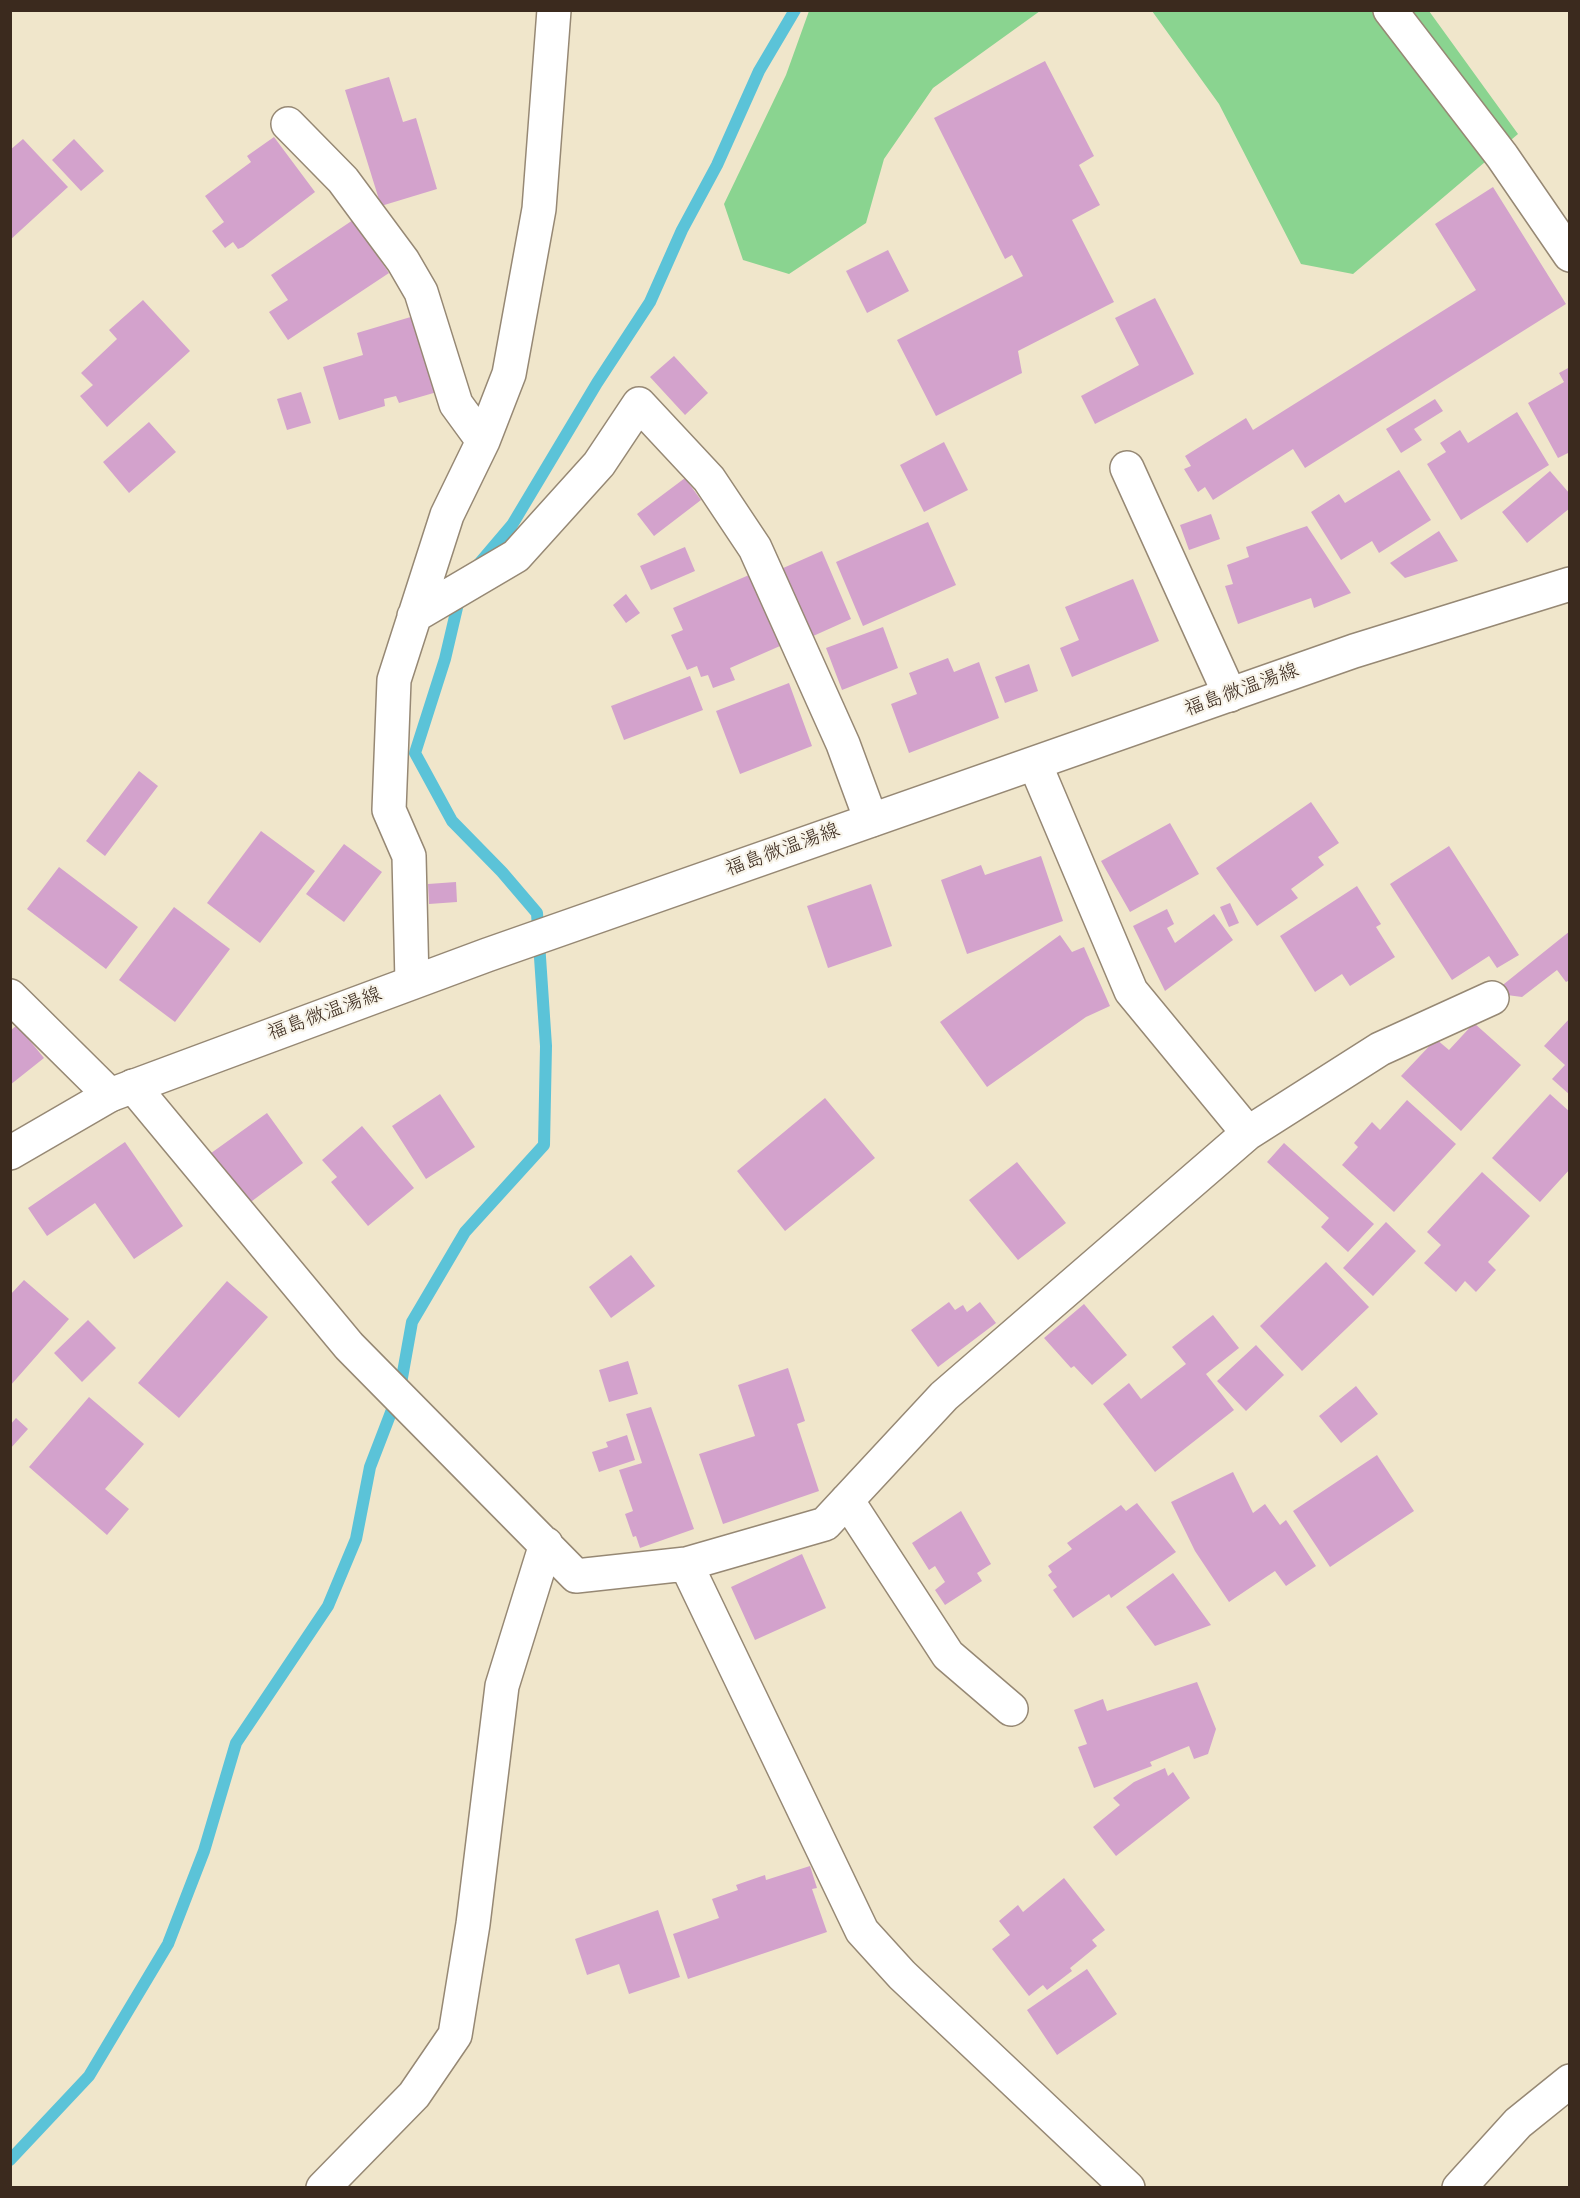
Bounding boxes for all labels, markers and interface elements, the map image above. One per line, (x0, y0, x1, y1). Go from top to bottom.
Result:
street label: 福島微温湯線 (1182, 659, 1302, 723)
street label: 福島微温湯線 (723, 819, 843, 883)
street label: 福島微温湯線 (265, 983, 385, 1047)

